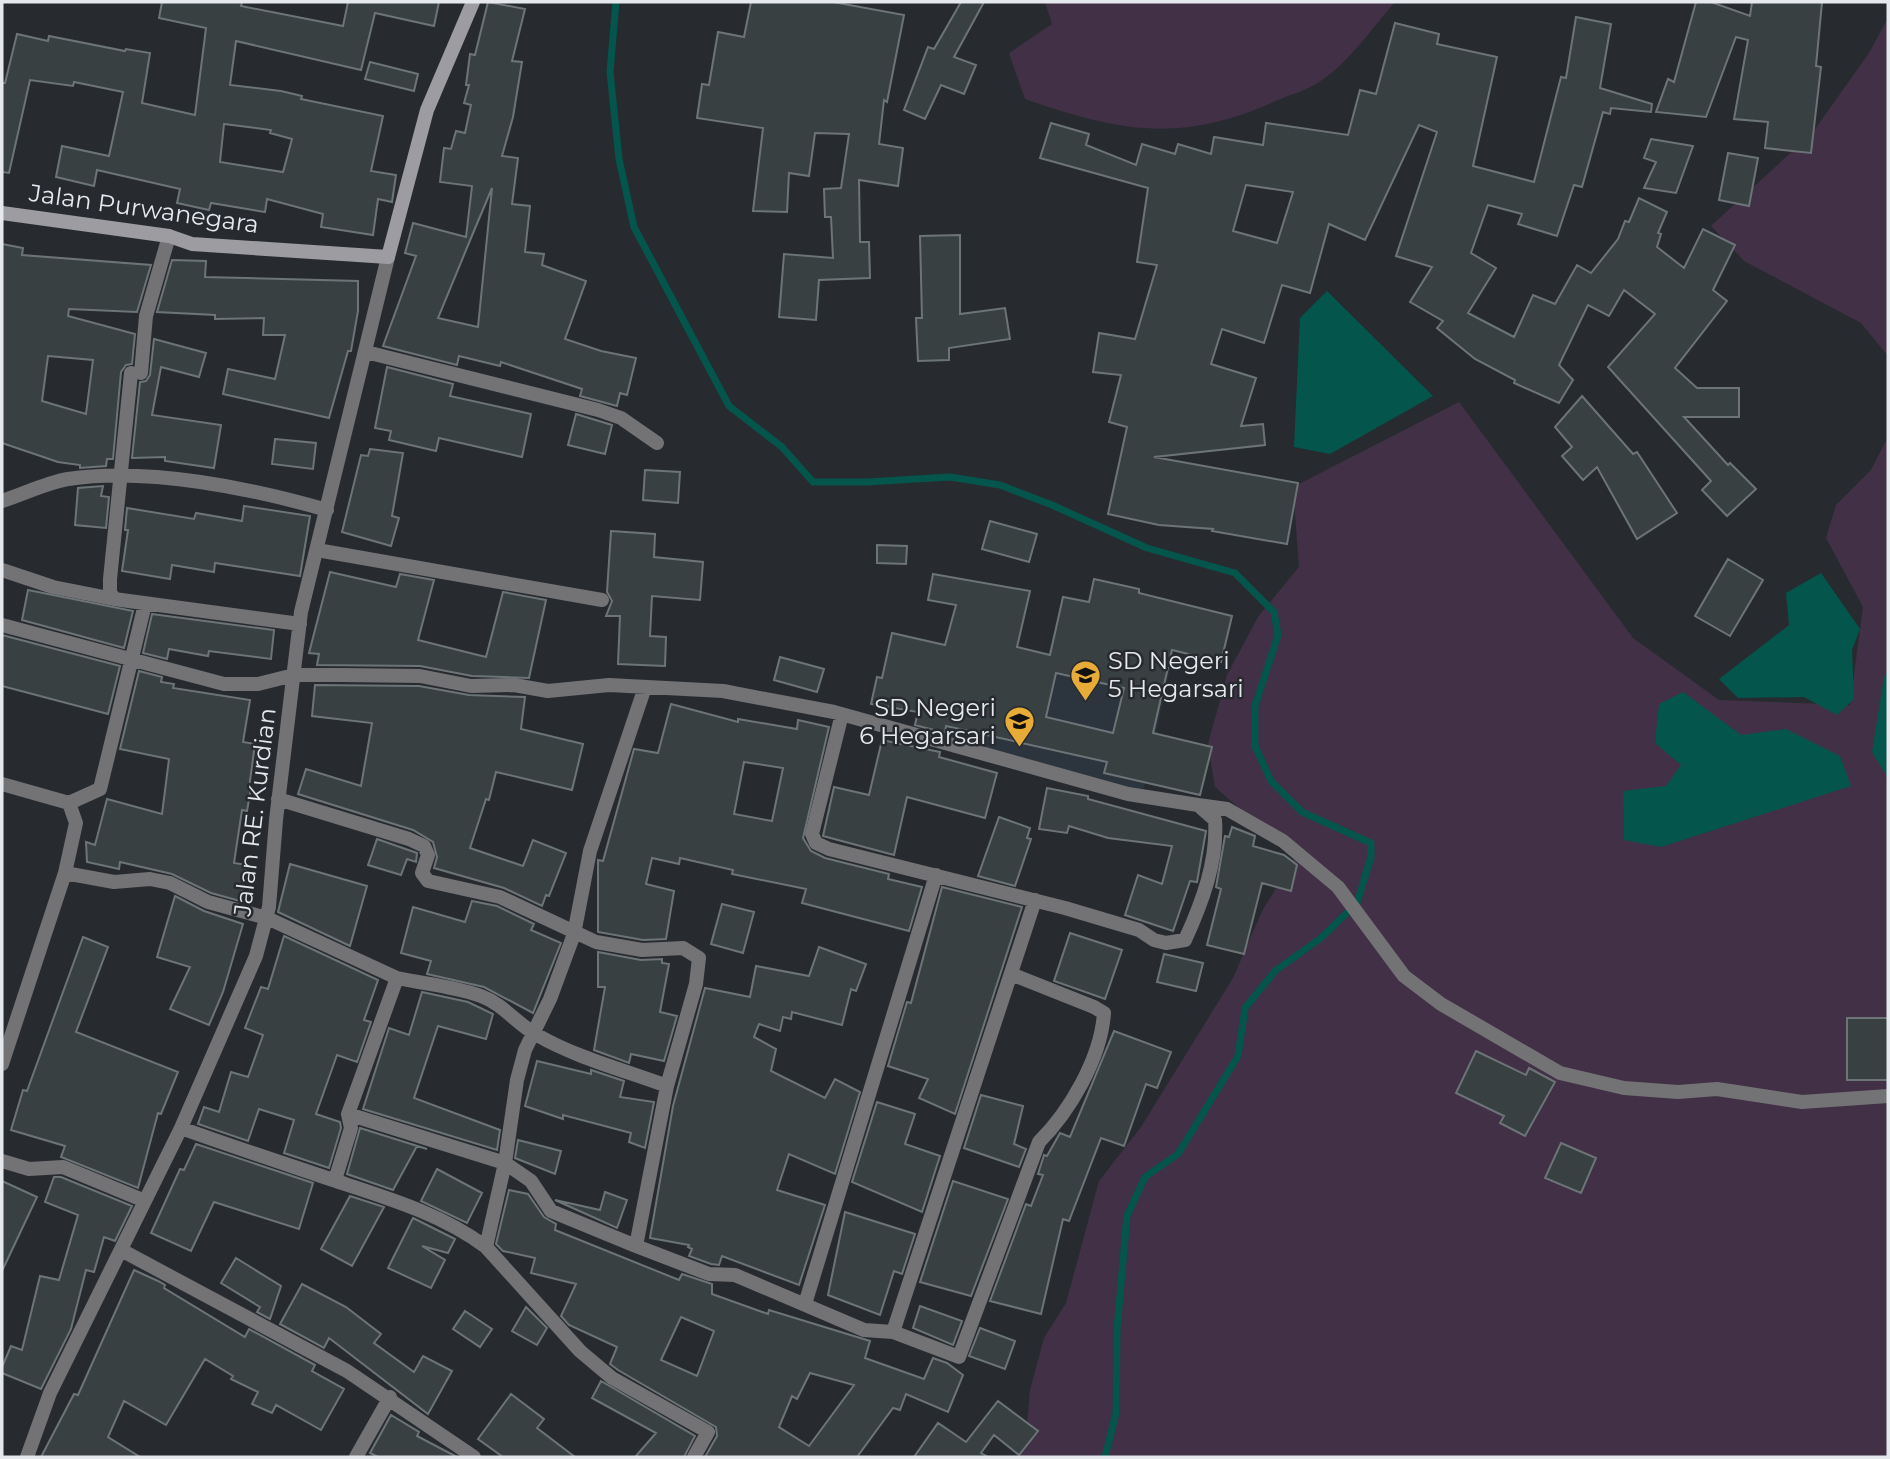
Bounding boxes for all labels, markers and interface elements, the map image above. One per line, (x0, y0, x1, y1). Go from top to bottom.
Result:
street label: Jalan Purwanegara (26, 178, 261, 239)
place label: SD Negeri 5 Hegarsari (1108, 646, 1244, 703)
school or university icon: SD Negeri 5 Hegarsari (1068, 658, 1102, 702)
place label: SD Negeri 6 Hegarsari (859, 693, 996, 750)
school or university icon: SD Negeri 6 Hegarsari (1002, 705, 1036, 749)
street label: Jalan RE. Kurdian (227, 706, 282, 919)

